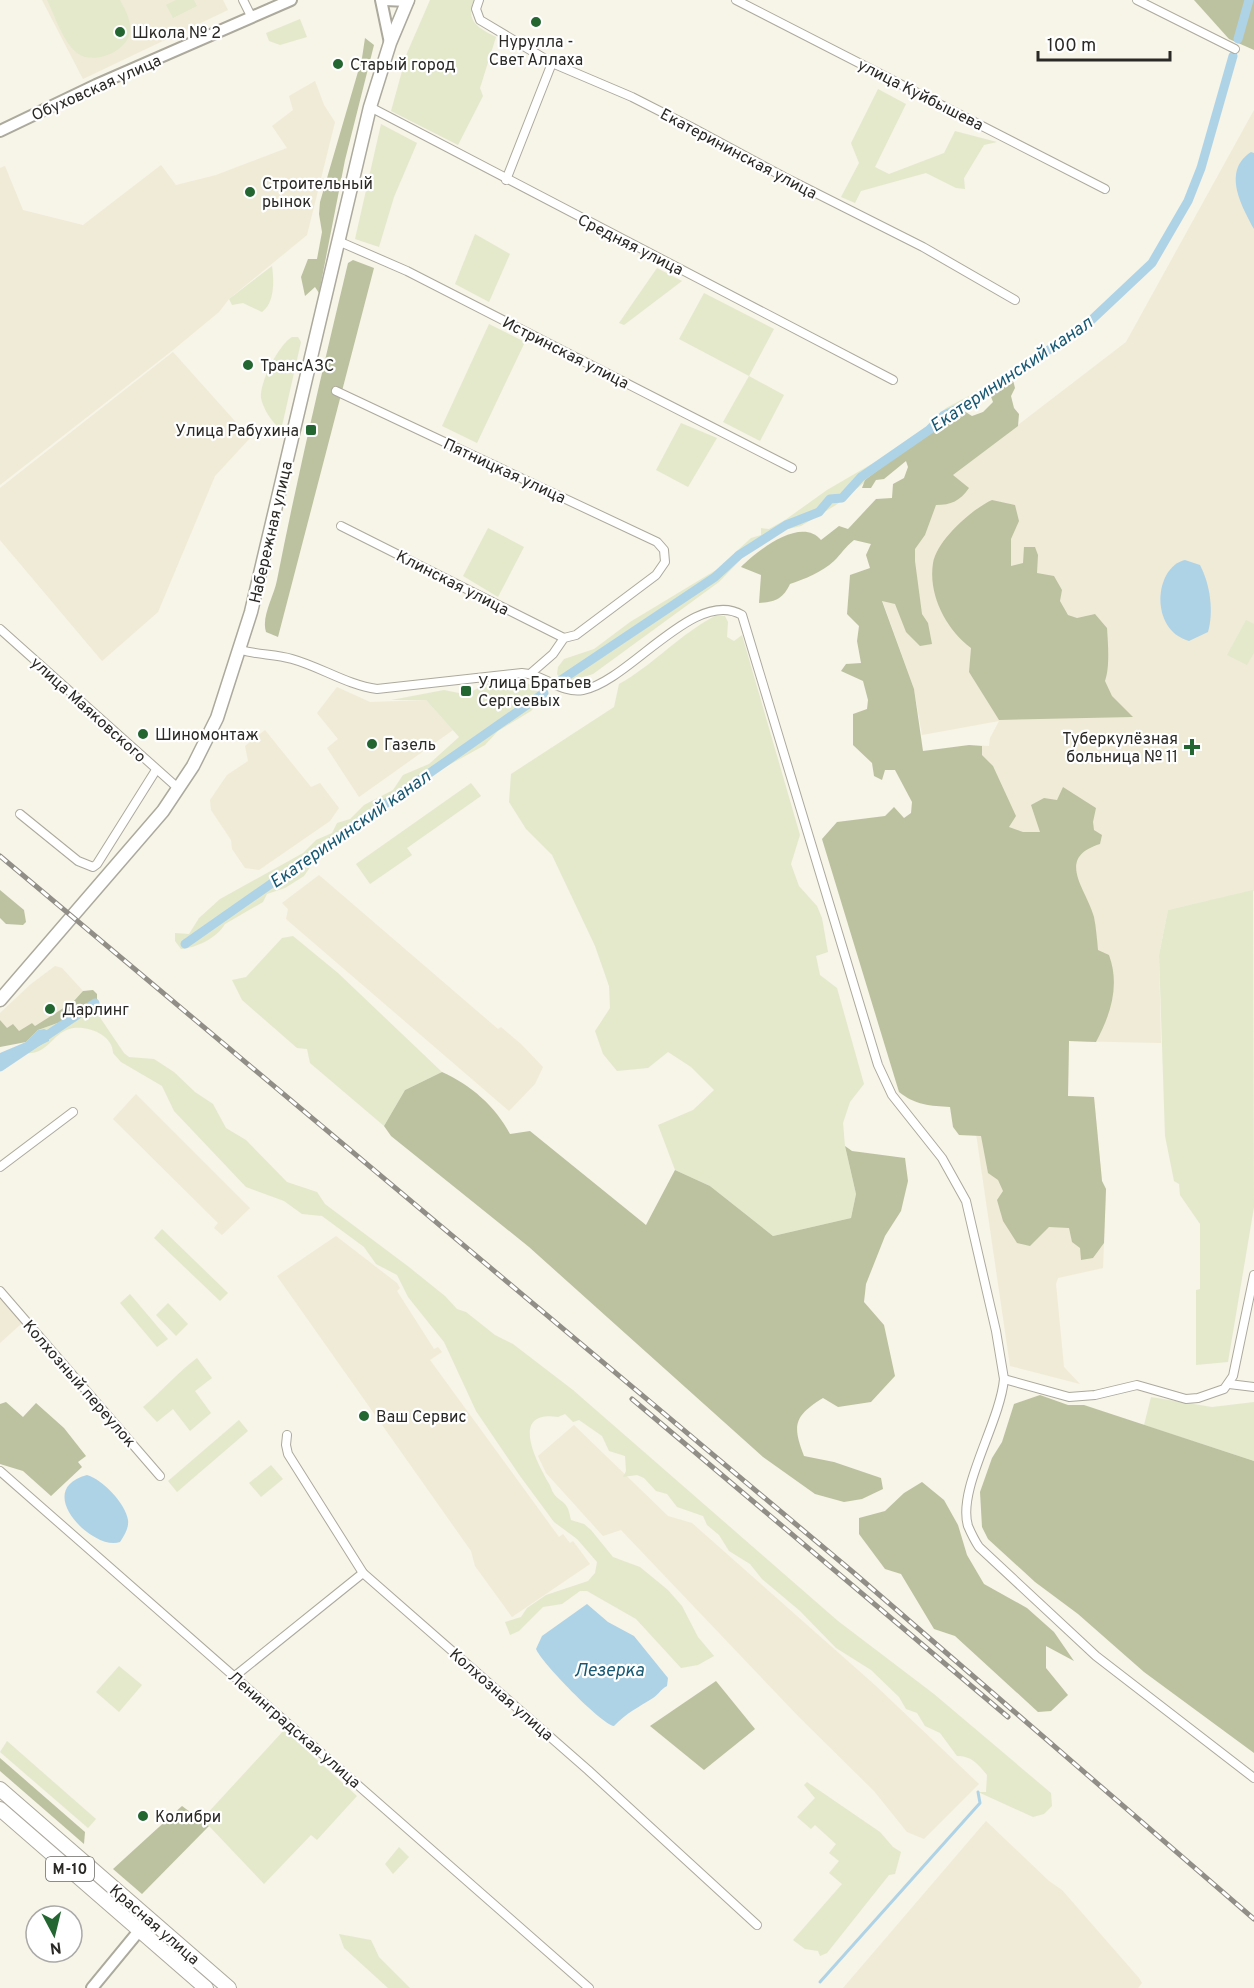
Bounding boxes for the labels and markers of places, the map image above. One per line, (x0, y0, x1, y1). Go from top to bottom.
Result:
marker: Нурулла - Свет Аллаха (529, 15, 543, 29)
place label: Школа № 2 (132, 24, 221, 44)
marker: Школа № 2 (113, 25, 127, 39)
place label: Нурулла - Свет Аллаха (489, 33, 583, 71)
place label: Старый город (350, 56, 456, 76)
marker: Старый город (331, 57, 345, 71)
place label: Строительный рынок (262, 175, 373, 213)
marker: Строительный рынок (243, 185, 257, 199)
place label: ТрансАЗС (260, 357, 334, 377)
marker: ТрансАЗС (241, 358, 255, 372)
place label: Улица Рабухина (175, 422, 299, 442)
marker: Улица Рабухина (304, 423, 318, 437)
place label: Улица Братьев Сергеевых (478, 674, 592, 712)
marker: Улица Братьев Сергеевых (459, 684, 473, 698)
place label: Шиномонтаж (155, 726, 259, 746)
marker: Шиномонтаж (136, 727, 150, 741)
place label: Туберкулёзная больница № 11 (1062, 730, 1178, 768)
place label: Газель (384, 736, 436, 756)
marker: Газель (365, 737, 379, 751)
marker: Туберкулёзная больница № 11 (1183, 738, 1201, 756)
place label: Дарлинг (62, 1001, 129, 1021)
marker: Дарлинг (43, 1002, 57, 1016)
place label: Ваш Сервис (376, 1408, 467, 1428)
marker: Ваш Сервис (357, 1409, 371, 1423)
place label: Колибри (155, 1808, 221, 1828)
marker: Колибри (136, 1809, 150, 1823)

